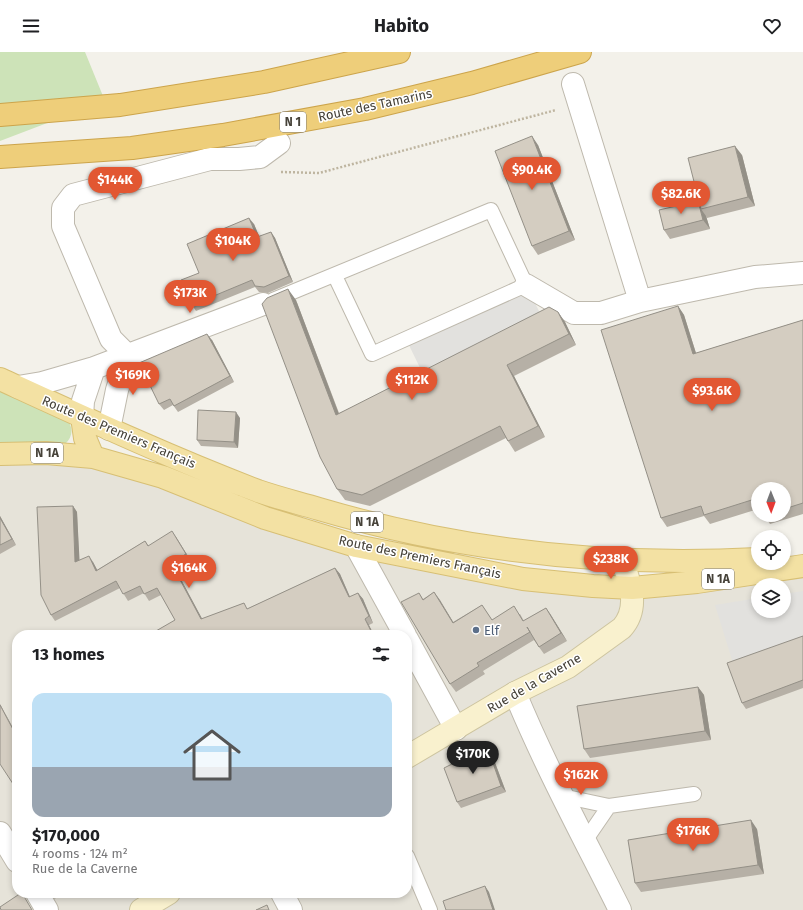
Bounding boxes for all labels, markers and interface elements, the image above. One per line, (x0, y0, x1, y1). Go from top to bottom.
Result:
icon: menu (20, 15, 42, 37)
text: Habito (374, 15, 429, 37)
icon: heart (761, 15, 783, 37)
street label: Route des Tamarins (317, 86, 433, 124)
road number: N 1 (280, 112, 306, 132)
pin: $90.4K (499, 157, 565, 191)
text: $90.4K (512, 162, 552, 177)
pin: $144K (87, 167, 143, 201)
text: $144K (97, 172, 133, 187)
pin: $82.6K (648, 181, 714, 215)
text: $82.6K (661, 186, 701, 201)
pin: $104K (205, 228, 261, 262)
text: $104K (215, 233, 251, 248)
pin: $173K (162, 280, 218, 314)
text: $173K (173, 285, 207, 300)
pin: $169K (105, 362, 161, 396)
text: $169K (115, 367, 151, 382)
pin: $112K (384, 367, 440, 401)
text: $112K (395, 372, 429, 387)
pin: $93.6K (679, 378, 745, 412)
text: $93.6K (692, 383, 732, 398)
street label: Route des Premiers Français (40, 393, 198, 471)
road number: N 1A (31, 443, 63, 463)
north arrow (751, 482, 791, 522)
map controls (751, 482, 791, 618)
road number: N 1A (351, 512, 383, 532)
button: locate (751, 530, 791, 570)
street label: Route des Premiers Français (337, 532, 503, 582)
pin: $238K (583, 546, 639, 580)
text: $238K (593, 551, 629, 566)
pin: $164K (161, 555, 217, 589)
text: $164K (171, 560, 207, 575)
road number: N 1A (702, 569, 734, 589)
button: layers (751, 578, 791, 618)
place label: Elf (484, 623, 501, 638)
marker: Elf (471, 625, 481, 635)
icon: filters (370, 643, 392, 665)
text: 13 homes (32, 644, 104, 665)
street label: Rue de la Caverne (484, 650, 584, 716)
icon: home (176, 719, 248, 791)
pin: $170K (445, 741, 501, 775)
text: $170K (456, 746, 490, 761)
pin: $162K (553, 762, 609, 796)
text: $162K (564, 767, 598, 782)
pin: $176K (665, 818, 721, 852)
text: $176K (676, 823, 710, 838)
text: $170,000 (32, 825, 100, 846)
text: 4 rooms · 124 m² (32, 846, 128, 861)
text: Rue de la Caverne (32, 861, 138, 876)

